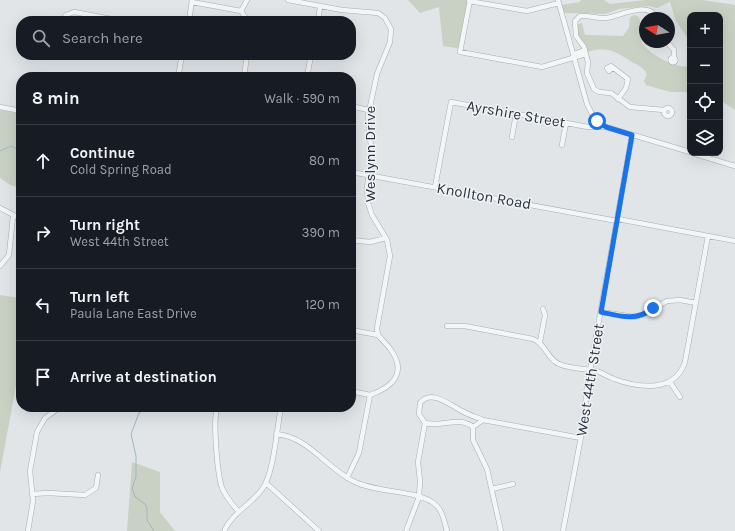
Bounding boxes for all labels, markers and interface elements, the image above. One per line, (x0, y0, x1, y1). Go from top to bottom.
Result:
north arrow (639, 12, 675, 48)
map controls (687, 12, 723, 156)
button: + (687, 12, 723, 48)
search box (16, 16, 356, 60)
icon: search (30, 27, 52, 49)
text: Search here (62, 29, 143, 47)
button: − (687, 48, 723, 84)
button: locate (687, 84, 723, 120)
text: 8 min (32, 88, 80, 108)
text: Walk · 590 m (264, 91, 340, 106)
street label: Ayrshire Street (465, 96, 567, 132)
street label: Weslynn Drive (361, 106, 379, 202)
route start (588, 112, 606, 130)
button: layers (687, 120, 723, 156)
text: Continue (70, 144, 135, 162)
icon: ahead (32, 150, 54, 172)
text: 80 m (309, 153, 340, 168)
text: Cold Spring Road (70, 162, 172, 177)
street label: Knollton Road (435, 179, 533, 213)
text: Turn right (70, 216, 140, 234)
icon: right (32, 222, 54, 244)
text: 390 m (302, 225, 340, 240)
text: West 44th Street (70, 234, 169, 249)
text: Turn left (70, 288, 129, 306)
icon: left (32, 294, 54, 316)
text: 120 m (305, 297, 340, 312)
route end (644, 299, 662, 317)
text: Paula Lane East Drive (70, 306, 197, 321)
street label: West 44th Street (572, 322, 608, 438)
icon: arrive (32, 366, 54, 388)
text: Arrive at destination (70, 368, 217, 386)

